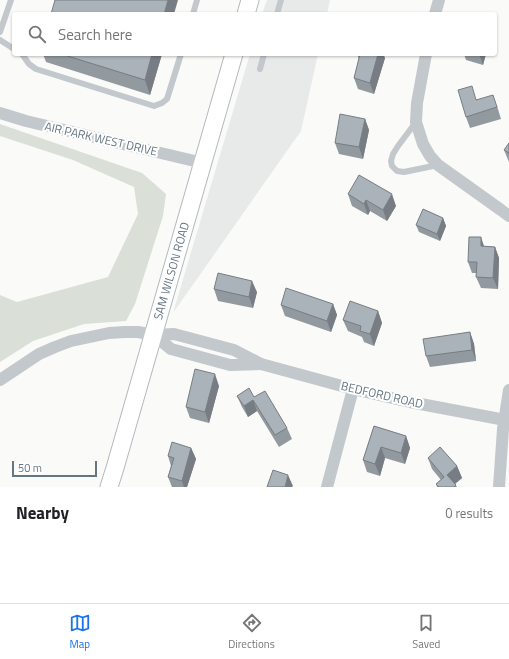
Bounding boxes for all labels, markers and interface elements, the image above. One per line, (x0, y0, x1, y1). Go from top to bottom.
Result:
search box (12, 12, 497, 56)
icon: search (26, 23, 48, 45)
text: Search here (58, 23, 132, 46)
street label: AIR PARK WEST DRIVE (43, 116, 160, 161)
street label: SAM WILSON ROAD (148, 219, 194, 322)
street label: BEDFORD ROAD (339, 376, 425, 413)
scale bar (12, 459, 97, 478)
text: 50 m (18, 460, 42, 476)
text: Nearby (16, 500, 69, 526)
text: 0 results (445, 503, 493, 523)
tab: Map (69, 612, 91, 652)
tab: Directions (228, 612, 275, 652)
tab: Saved (412, 612, 440, 652)

